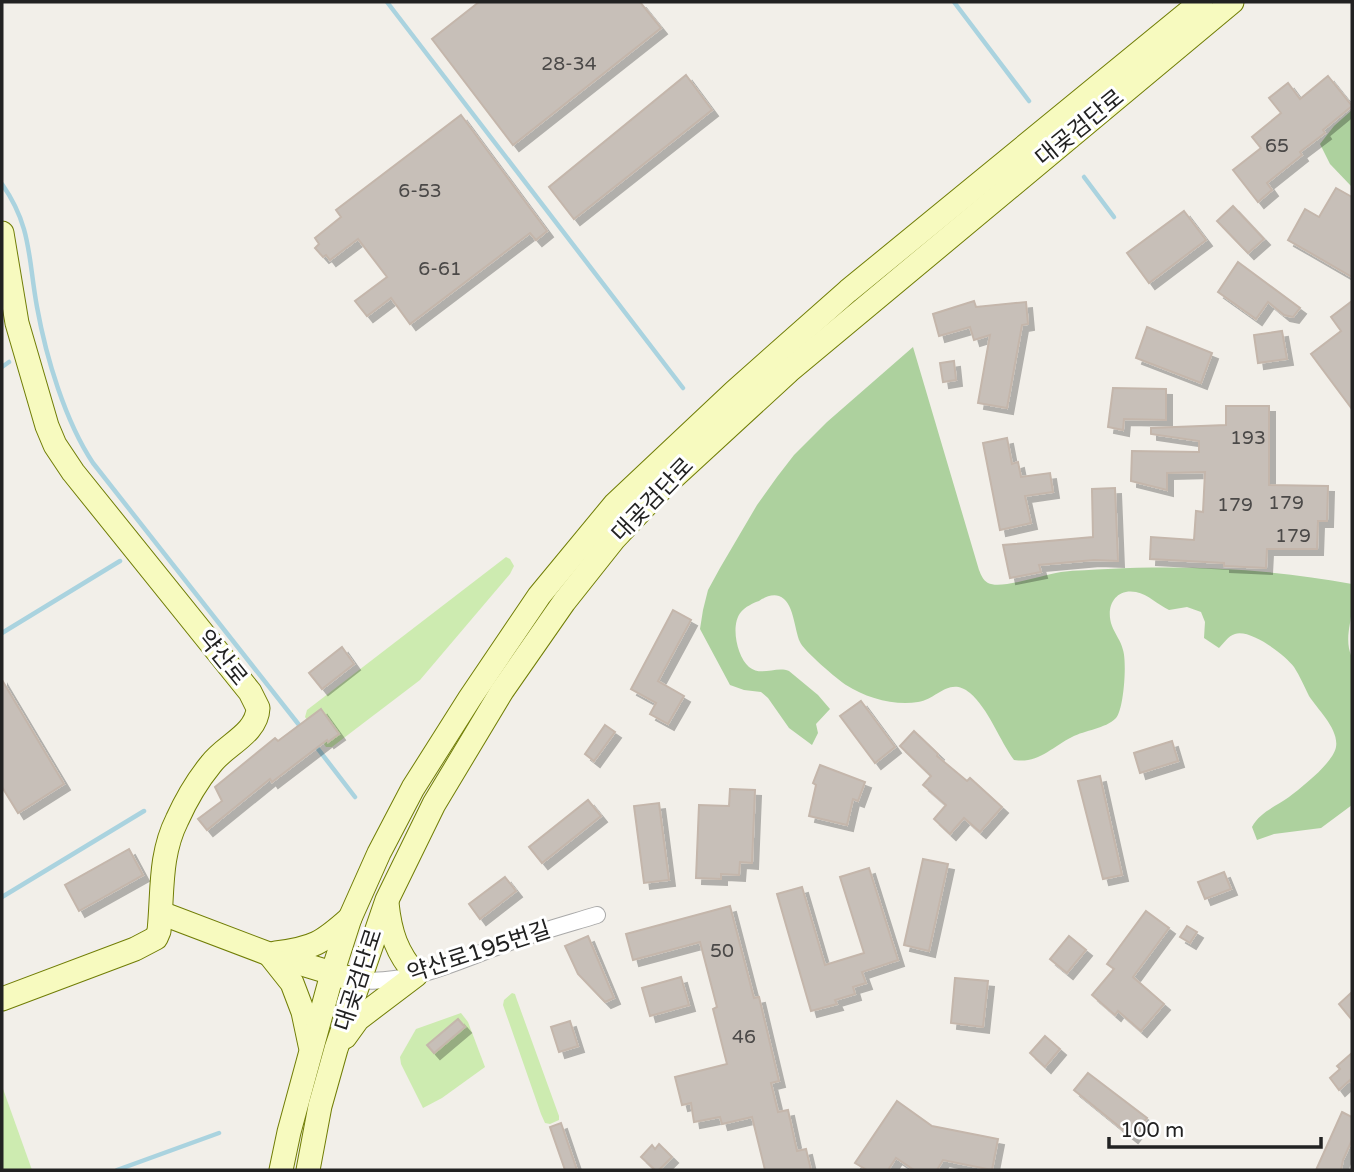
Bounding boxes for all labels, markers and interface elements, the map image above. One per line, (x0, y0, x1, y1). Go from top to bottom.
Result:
house number: 28-34 (541, 53, 597, 75)
street label: 대곶검단로 (1030, 84, 1130, 172)
house number: 65 (1265, 135, 1289, 157)
house number: 6-53 (398, 180, 442, 202)
house number: 6-61 (418, 258, 462, 280)
house number: 193 (1230, 427, 1266, 449)
street label: 대곶검단로 (606, 452, 700, 548)
house number: 179 (1268, 492, 1304, 514)
house number: 179 (1217, 494, 1253, 516)
house number: 179 (1275, 525, 1311, 547)
street label: 약산로 (191, 625, 253, 691)
street label: 약산로195번길 (404, 916, 554, 988)
street label: 대곶검단로 (329, 925, 389, 1035)
house number: 50 (710, 940, 734, 962)
house number: 46 (732, 1026, 756, 1048)
scale bar (1109, 1106, 1321, 1150)
text: 100 m (1120, 1118, 1184, 1143)

